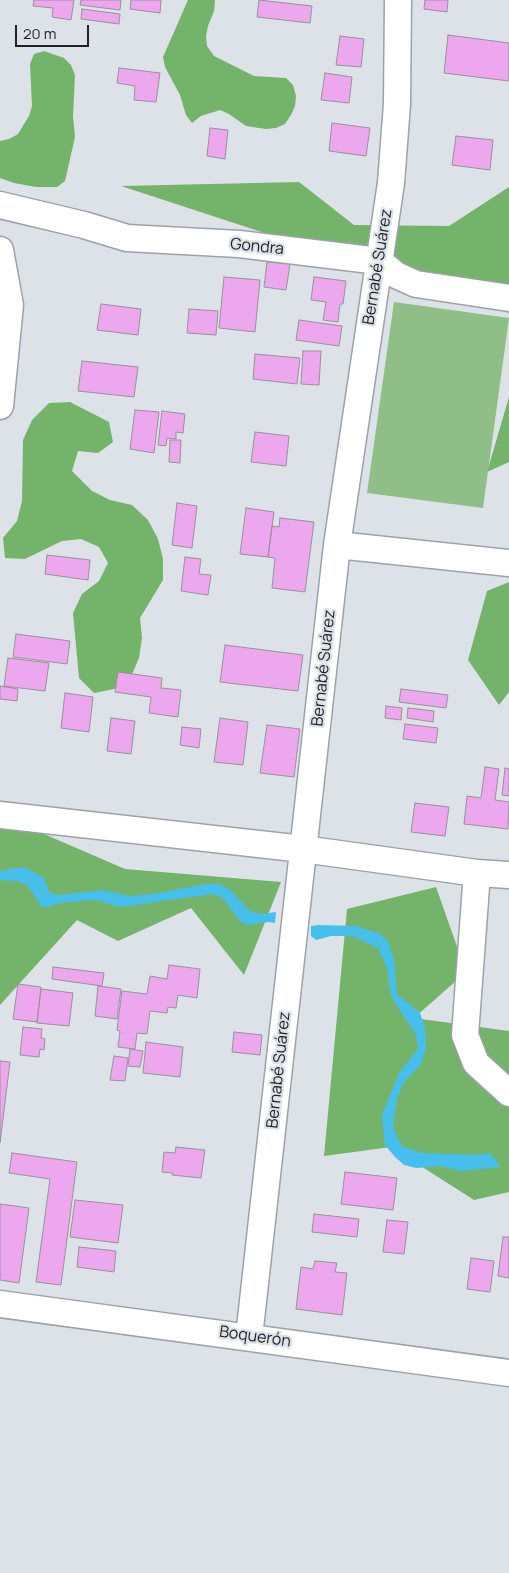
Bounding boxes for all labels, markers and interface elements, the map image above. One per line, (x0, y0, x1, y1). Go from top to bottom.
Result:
scale bar (18, 15, 91, 47)
text: 20 m (23, 23, 56, 44)
street label: Bernabé Suárez (359, 208, 397, 326)
street label: Gondra (229, 235, 285, 259)
street label: Bernabé Suárez (308, 609, 340, 727)
street label: Bernabé Suárez (263, 1011, 295, 1129)
street label: Boquerón (218, 1322, 292, 1352)

